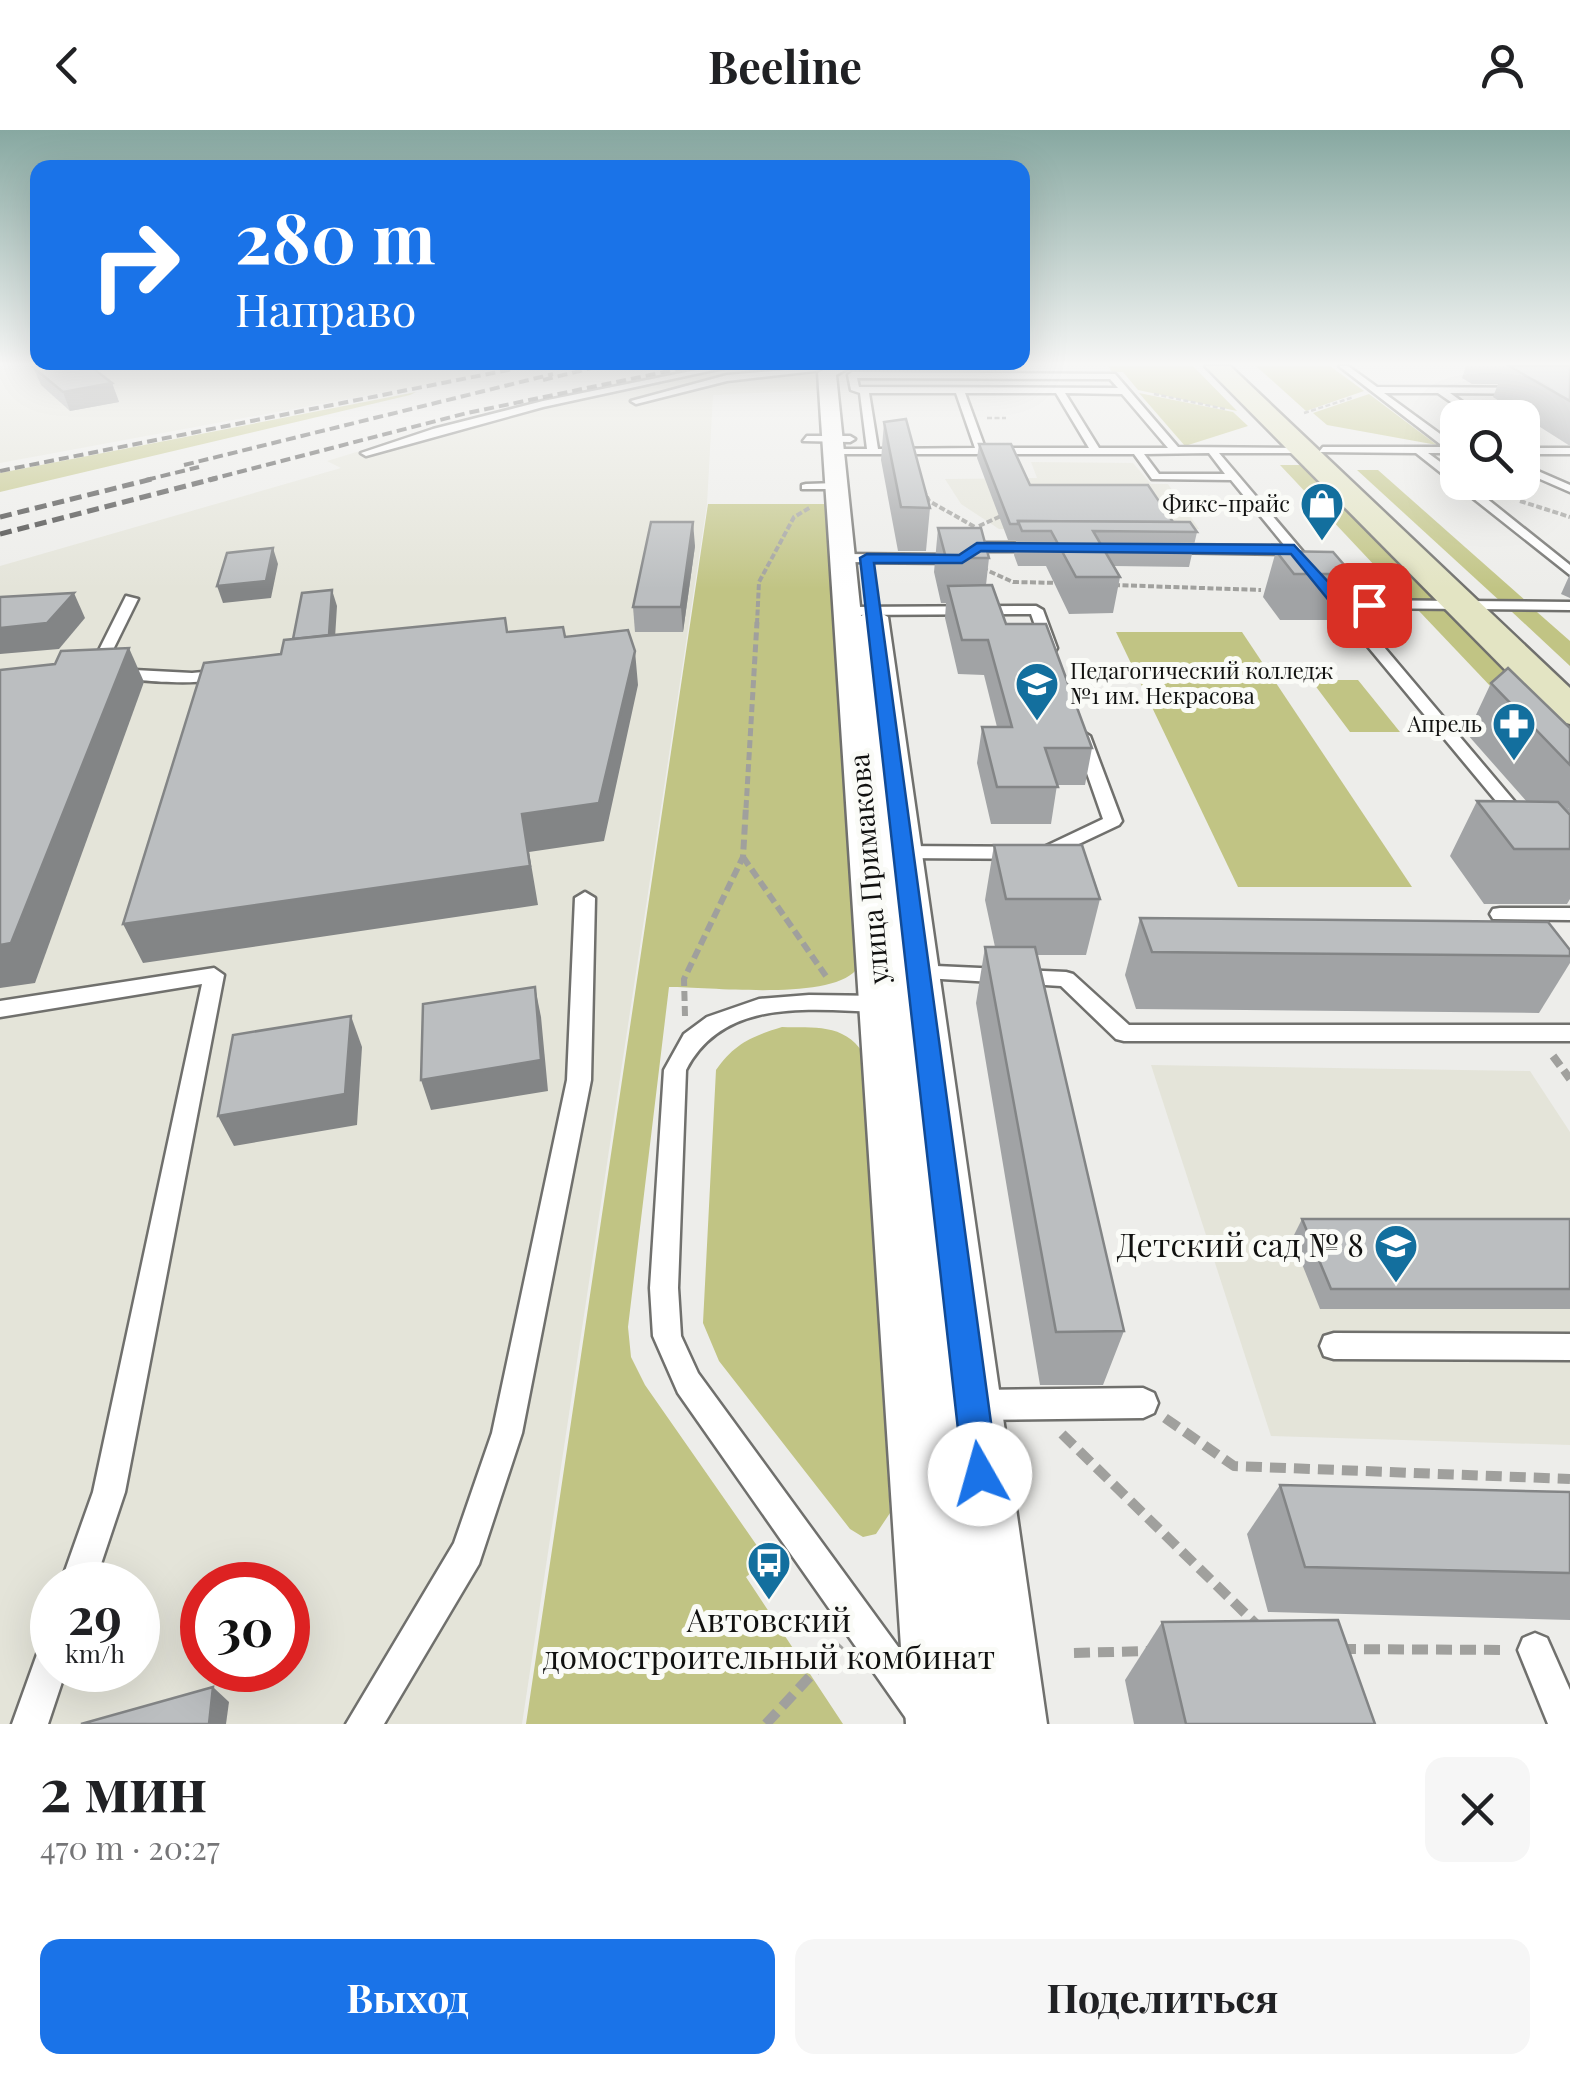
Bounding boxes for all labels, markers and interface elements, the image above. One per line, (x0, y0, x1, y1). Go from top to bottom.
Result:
text: Beeline (708, 35, 862, 95)
icon: back (40, 38, 95, 93)
icon: person (1475, 38, 1530, 93)
text: 280 m (235, 188, 436, 282)
icon: right (70, 200, 200, 330)
text: Направо (235, 278, 417, 338)
map controls (1440, 400, 1540, 500)
button: search (1440, 400, 1540, 500)
shop icon: Фикс-прайс (1299, 481, 1345, 542)
place label: Фикс-прайс (1162, 488, 1290, 518)
pin (1327, 563, 1412, 648)
icon: arrive (1342, 578, 1397, 633)
place label: Педагогический колледж №1 им. Некрасова (1070, 655, 1334, 710)
school or university icon: Педагогический колледж №1 им. Некрасова (1014, 661, 1060, 722)
pharmacy icon: Апрель (1491, 701, 1537, 762)
place label: Апрель (1406, 708, 1482, 738)
street label: улица Примакова (839, 752, 896, 987)
place label: Детский сад № 8 (1117, 1222, 1364, 1265)
school or university icon: Детский сад № 8 (1373, 1223, 1419, 1284)
position arrow (928, 1422, 1032, 1526)
bus stop icon: Автовский домостроительный комбинат (746, 1540, 792, 1601)
speed limit sign: 30 (180, 1562, 310, 1692)
text: 29 (68, 1581, 122, 1648)
place label: Автовский домостроительный комбинат (543, 1597, 995, 1677)
text: km/h (65, 1636, 125, 1669)
text: 2 мин (40, 1747, 207, 1827)
button: close (1425, 1757, 1530, 1862)
text: 470 m · 20:27 (40, 1825, 220, 1868)
button: Выход (40, 1939, 775, 2054)
button: Поделиться (795, 1939, 1530, 2054)

